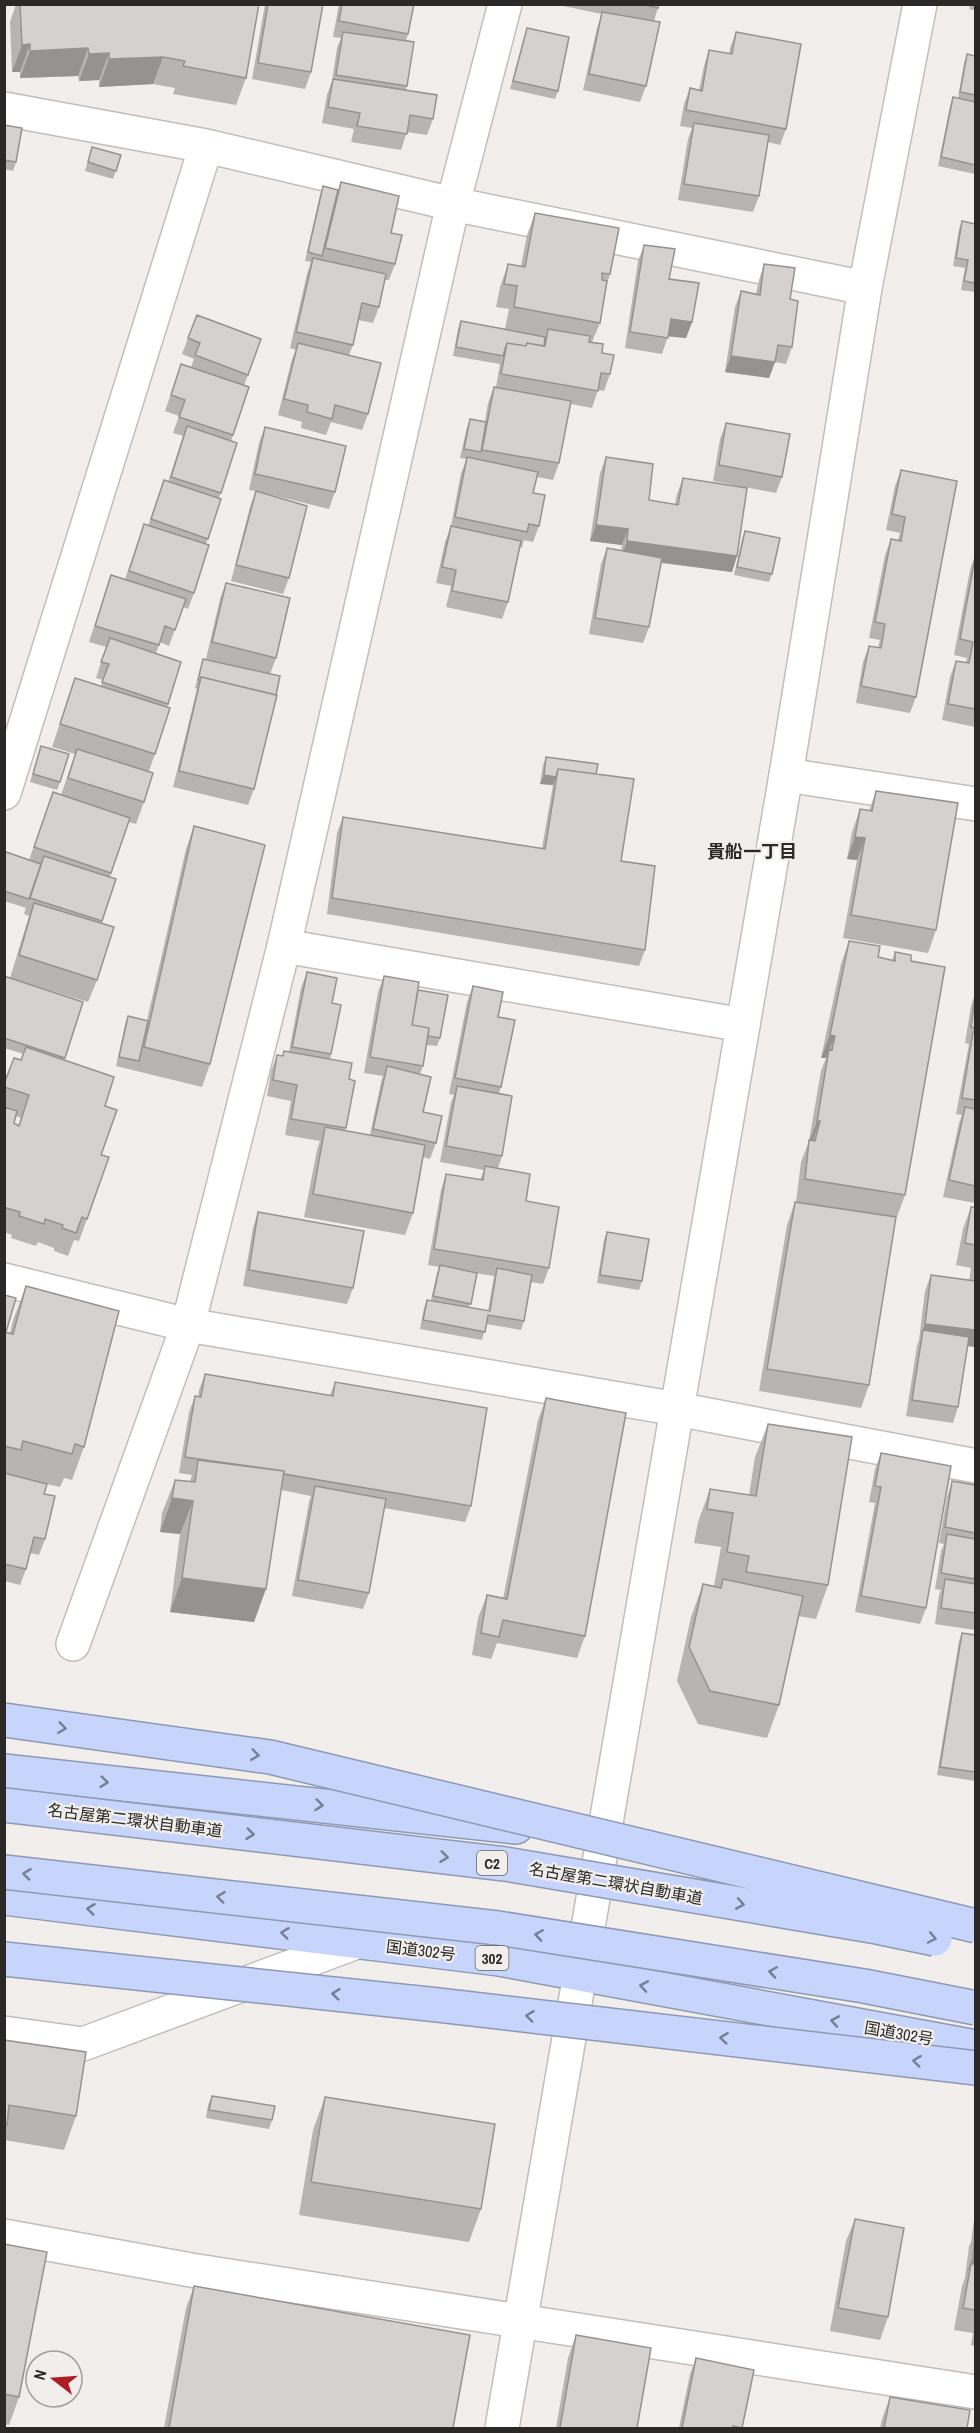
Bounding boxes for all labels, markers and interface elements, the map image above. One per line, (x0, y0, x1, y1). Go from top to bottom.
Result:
district label: 貴船一丁目 (707, 839, 797, 864)
one-way arrow (58, 1721, 67, 1733)
one-way arrow (251, 1749, 260, 1761)
one-way arrow (100, 1775, 109, 1788)
street label: 名古屋第二環状自動車道 (46, 1798, 224, 1842)
one-way arrow (315, 1799, 324, 1811)
one-way arrow (246, 1827, 255, 1840)
one-way arrow (439, 1850, 449, 1863)
road number: C2 (477, 1851, 507, 1875)
street label: 名古屋第二環状自動車道 (527, 1857, 705, 1909)
one-way arrow (22, 1869, 31, 1881)
one-way arrow (216, 1891, 225, 1903)
one-way arrow (736, 1897, 745, 1909)
one-way arrow (87, 1903, 96, 1915)
one-way arrow (280, 1927, 289, 1939)
one-way arrow (535, 1929, 544, 1941)
one-way arrow (927, 1931, 937, 1944)
street label: 国道302号 (385, 1935, 457, 1965)
road number: 302 (476, 1946, 508, 1970)
one-way arrow (769, 1966, 779, 1979)
one-way arrow (639, 1980, 649, 1993)
one-way arrow (332, 1988, 341, 2001)
one-way arrow (525, 2010, 535, 2022)
one-way arrow (831, 2015, 841, 2028)
street label: 国道302号 (863, 2016, 935, 2050)
one-way arrow (719, 2033, 728, 2045)
one-way arrow (913, 2055, 922, 2068)
north arrow (24, 2349, 84, 2409)
text: N (28, 2367, 52, 2382)

